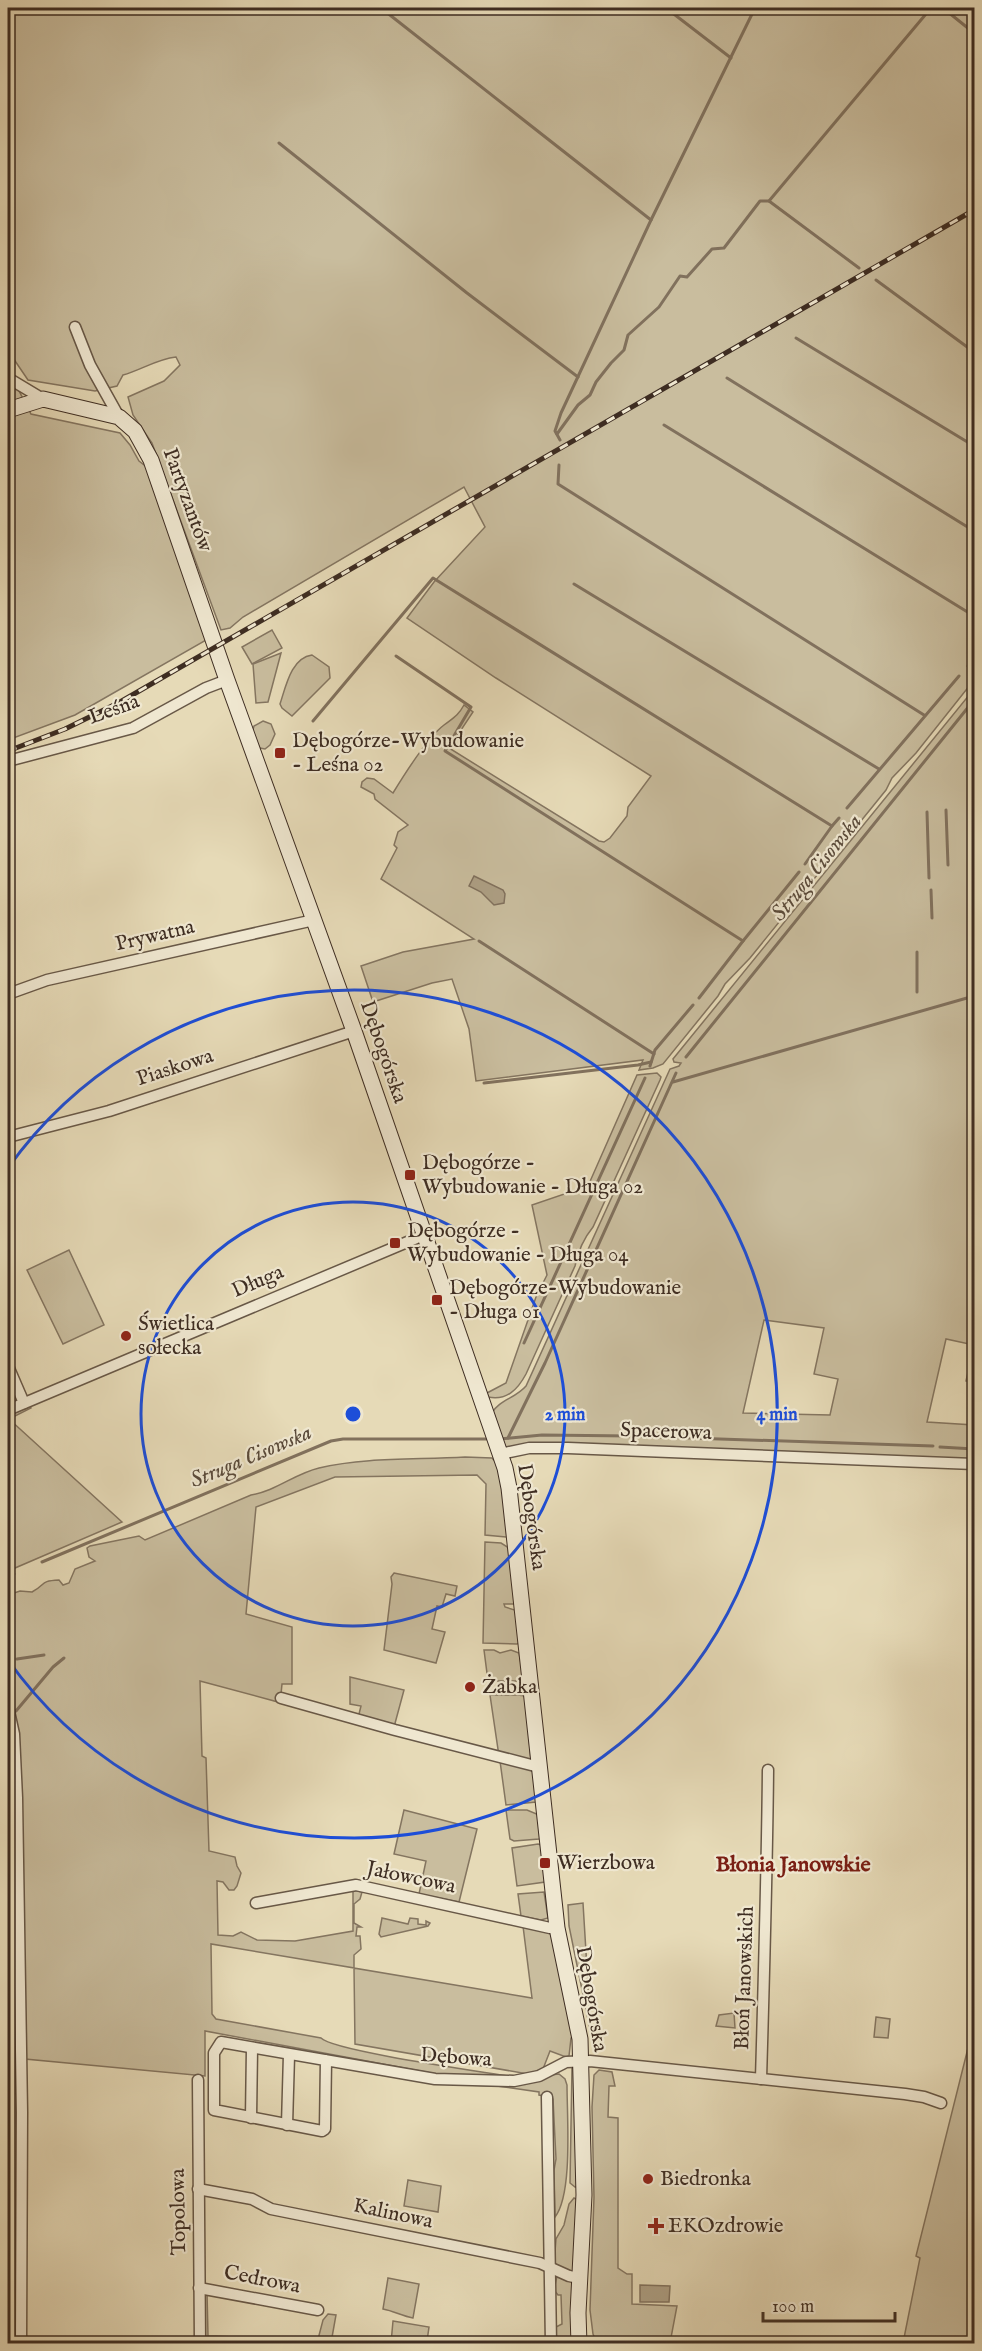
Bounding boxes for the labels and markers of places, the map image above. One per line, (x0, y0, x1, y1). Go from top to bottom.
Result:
place label: Dębogórze-Wybudowanie - Leśna 02 (292, 728, 524, 779)
marker: Dębogórze-Wybudowanie - Leśna 02 (273, 746, 287, 760)
place label: Dębogórze - Wybudowanie - Długa 02 (422, 1150, 643, 1201)
marker: Dębogórze - Wybudowanie - Długa 02 (403, 1168, 417, 1182)
place label: Dębogórze - Wybudowanie - Długa 04 (407, 1218, 629, 1269)
marker: Dębogórze - Wybudowanie - Długa 04 (388, 1236, 402, 1250)
place label: Dębogórze-Wybudowanie - Długa 01 (449, 1275, 681, 1326)
marker: Dębogórze-Wybudowanie - Długa 01 (430, 1293, 444, 1307)
place label: Świetlica sołecka (138, 1310, 215, 1362)
marker: Świetlica sołecka (119, 1329, 133, 1343)
centre of rings (343, 1404, 363, 1424)
place label: Żabka (482, 1674, 538, 1701)
marker: Żabka (463, 1680, 477, 1694)
place label: Wierzbowa (557, 1850, 656, 1877)
marker: Wierzbowa (538, 1856, 552, 1870)
place label: Biedronka (660, 2166, 752, 2193)
marker: Biedronka (641, 2172, 655, 2186)
place label: EKOzdrowie (668, 2213, 784, 2240)
marker: EKOzdrowie (649, 2219, 663, 2233)

